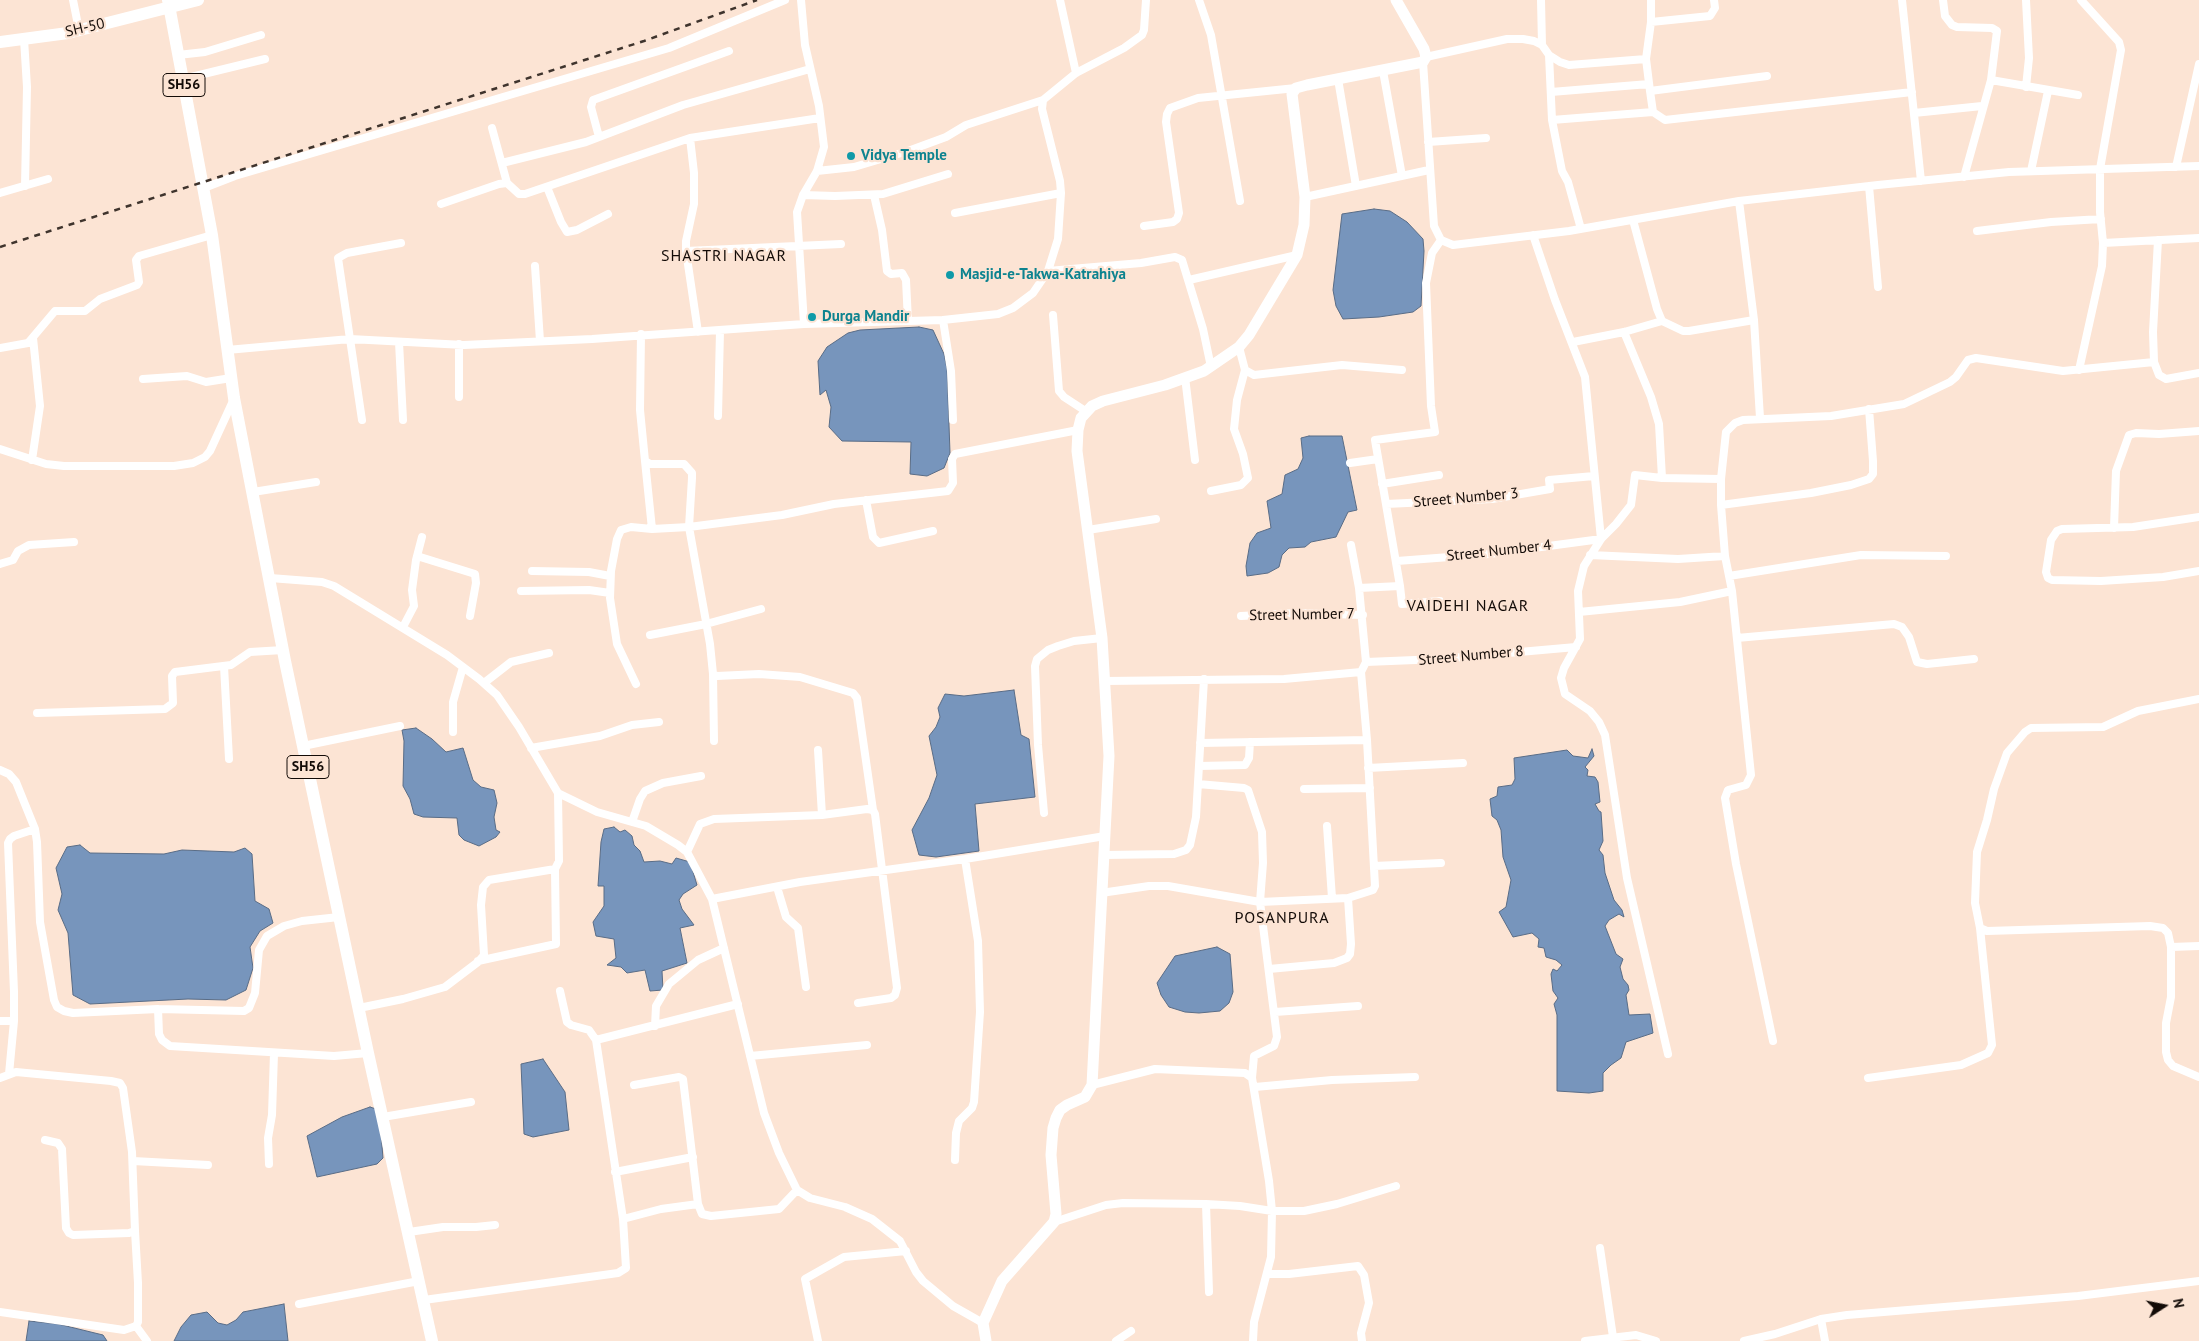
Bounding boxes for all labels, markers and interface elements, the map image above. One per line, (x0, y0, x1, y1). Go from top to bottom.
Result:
street label: SH-50 (64, 15, 106, 41)
road number: SH56 (163, 74, 205, 96)
place label: Vidya Temple (861, 147, 947, 165)
marker: Vidya Temple (845, 150, 857, 162)
district label: SHASTRI NAGAR (659, 246, 789, 266)
place label: Masjid-e-Takwa-Katrahiya (960, 266, 1126, 284)
marker: Masjid-e-Takwa-Katrahiya (944, 269, 956, 281)
place label: Durga Mandir (822, 308, 909, 326)
marker: Durga Mandir (806, 311, 818, 323)
street label: Street Number 3 (1413, 484, 1519, 512)
street label: Street Number 4 (1446, 537, 1552, 565)
district label: VAIDEHI NAGAR (1405, 596, 1531, 616)
street label: Street Number 7 (1249, 605, 1355, 625)
street label: Street Number 8 (1418, 642, 1524, 670)
road number: SH56 (287, 756, 329, 779)
district label: POSANPURA (1233, 908, 1331, 928)
north arrow (2139, 1281, 2189, 1331)
text: N (2169, 1297, 2188, 1309)

